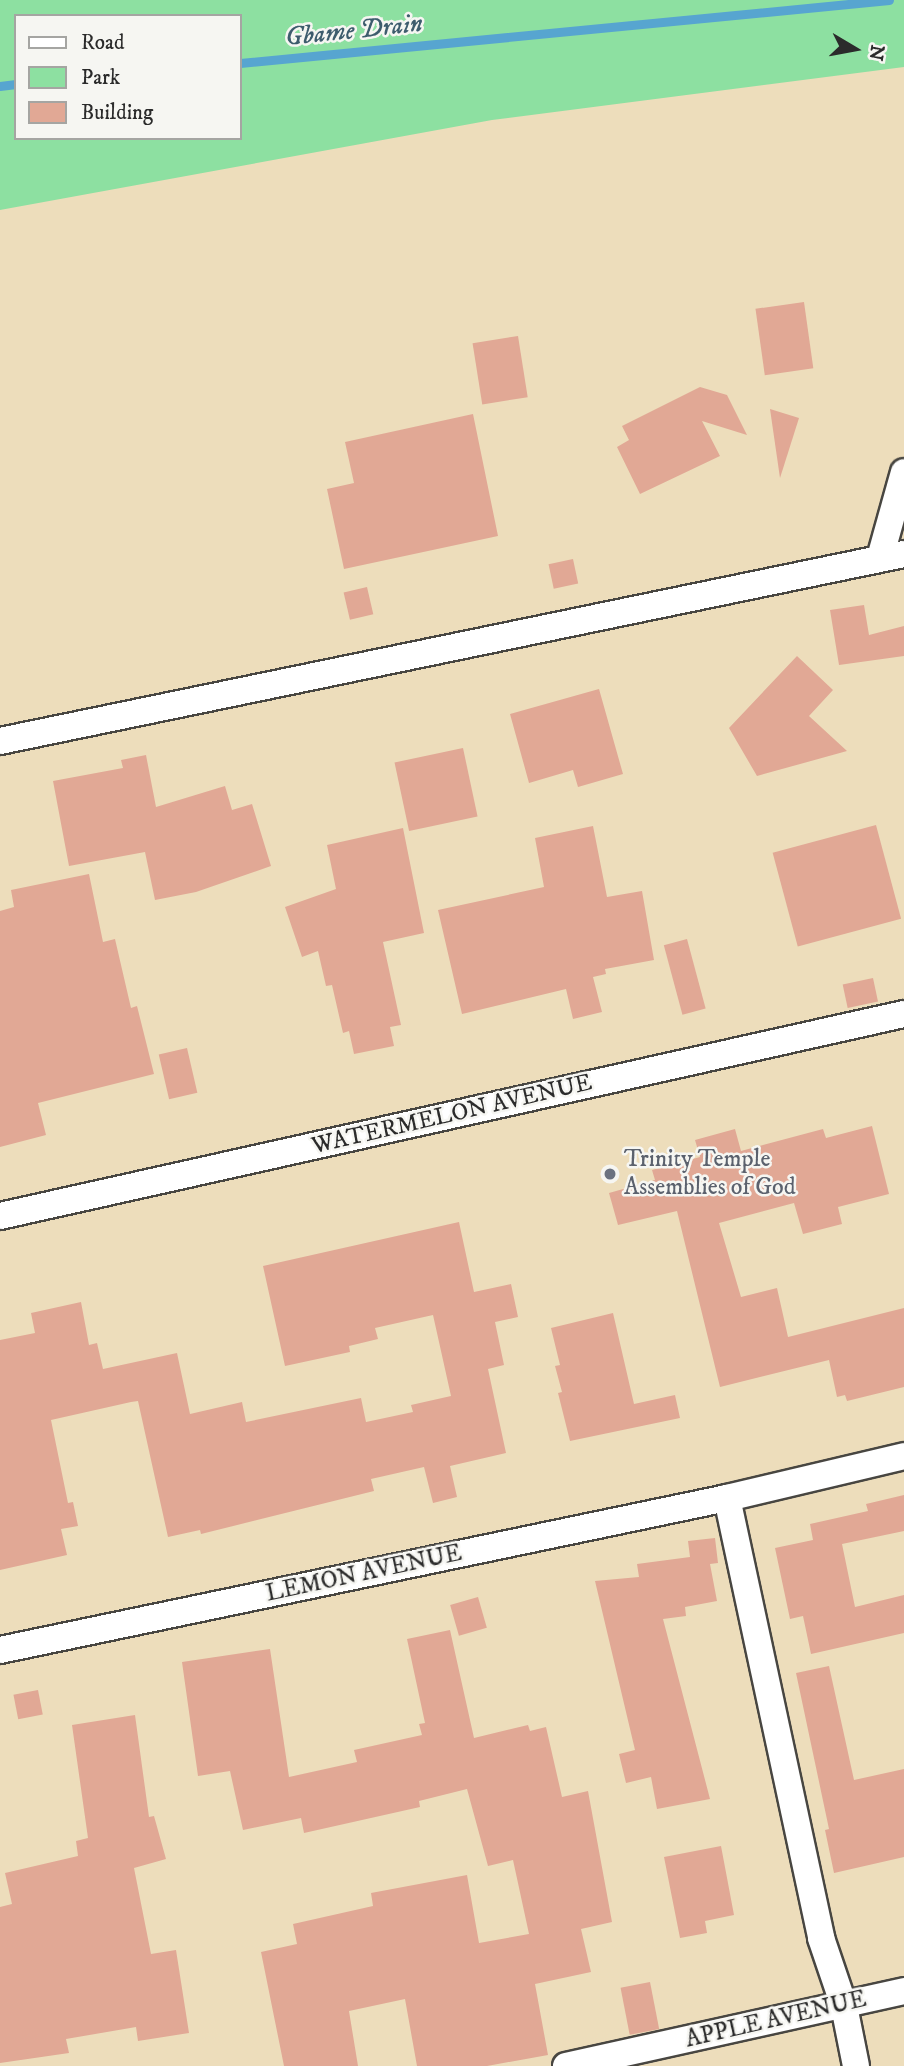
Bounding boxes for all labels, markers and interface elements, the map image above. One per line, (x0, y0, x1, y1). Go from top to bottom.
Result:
water label: Gbame Drain (284, 8, 424, 54)
legend (14, 14, 242, 140)
north arrow (820, 14, 890, 84)
text: Road (81, 30, 125, 56)
text: N (863, 43, 889, 62)
text: Park (81, 65, 120, 91)
text: Building (81, 100, 153, 126)
street label: WATERMELON AVENUE (309, 1069, 595, 1161)
place label: Trinity Temple Assemblies of God (624, 1146, 796, 1202)
marker: Trinity Temple Assemblies of God (602, 1166, 618, 1182)
street label: LEMON AVENUE (263, 1539, 465, 1609)
street label: APPLE AVENUE (683, 1985, 869, 2055)

